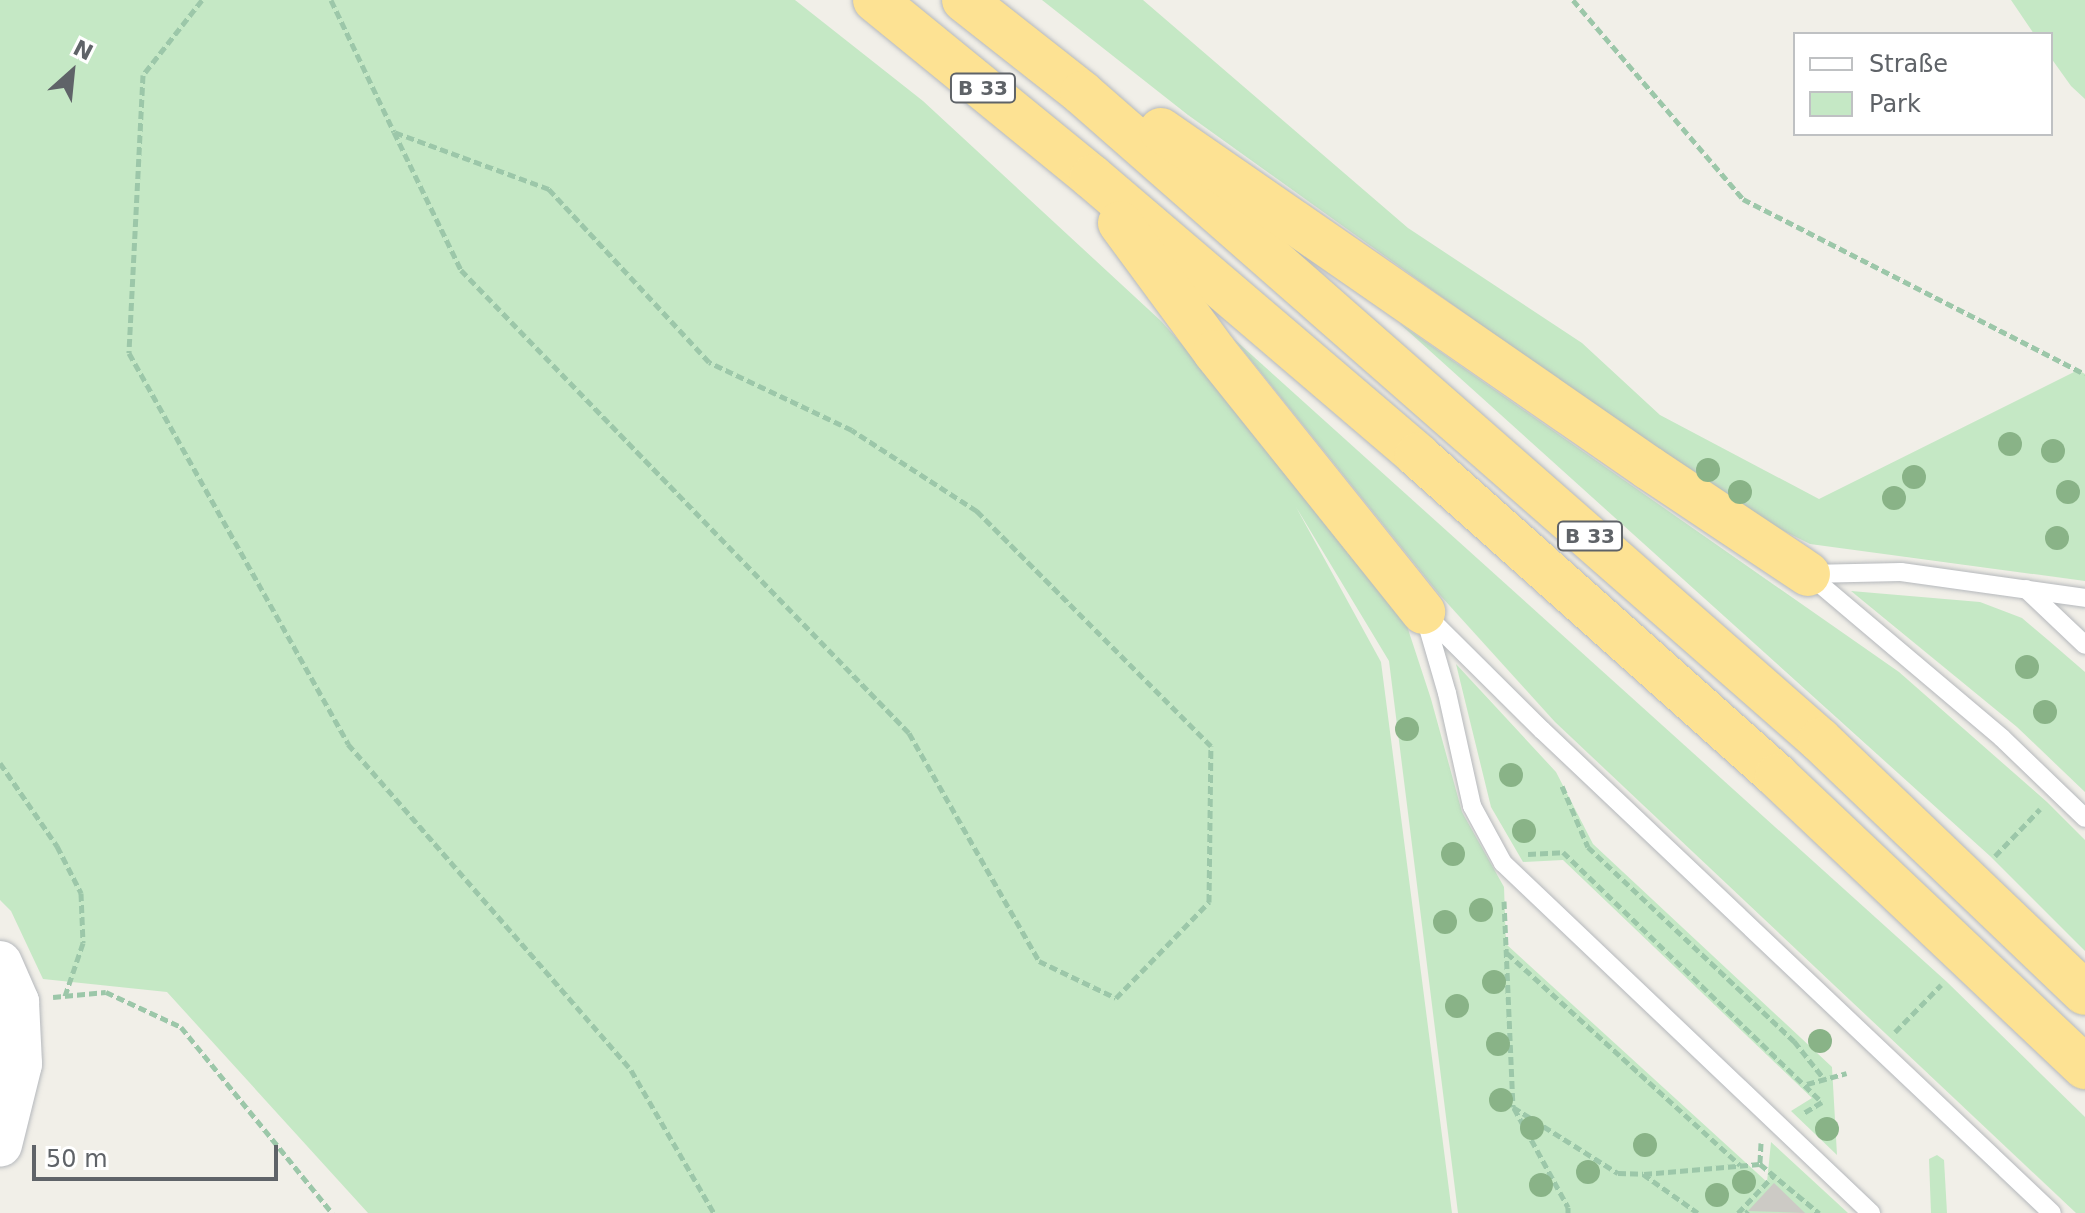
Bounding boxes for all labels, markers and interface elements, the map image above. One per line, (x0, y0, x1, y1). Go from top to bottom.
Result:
north arrow (32, 32, 112, 112)
legend (1793, 32, 2053, 136)
text: N (69, 35, 97, 65)
text: Straße (1869, 50, 1948, 78)
road number: B 33 (949, 72, 1017, 104)
text: Park (1869, 90, 1921, 118)
road number: B 33 (1556, 520, 1624, 552)
scale bar (36, 1129, 282, 1179)
text: 50 m (46, 1145, 108, 1173)

